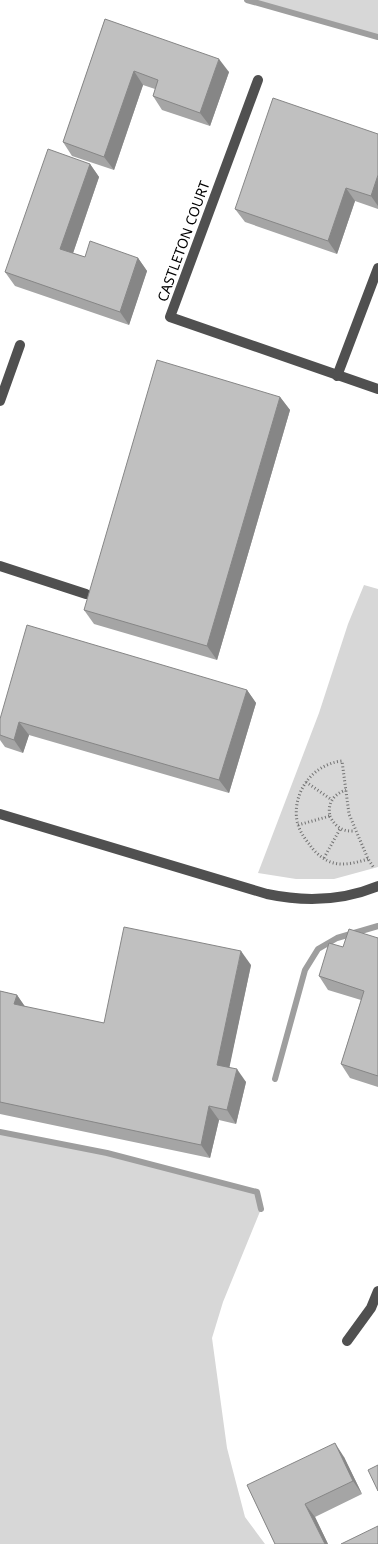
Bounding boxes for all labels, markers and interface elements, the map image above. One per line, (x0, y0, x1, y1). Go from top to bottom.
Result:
street label: CASTLETON COURT (152, 178, 214, 304)

